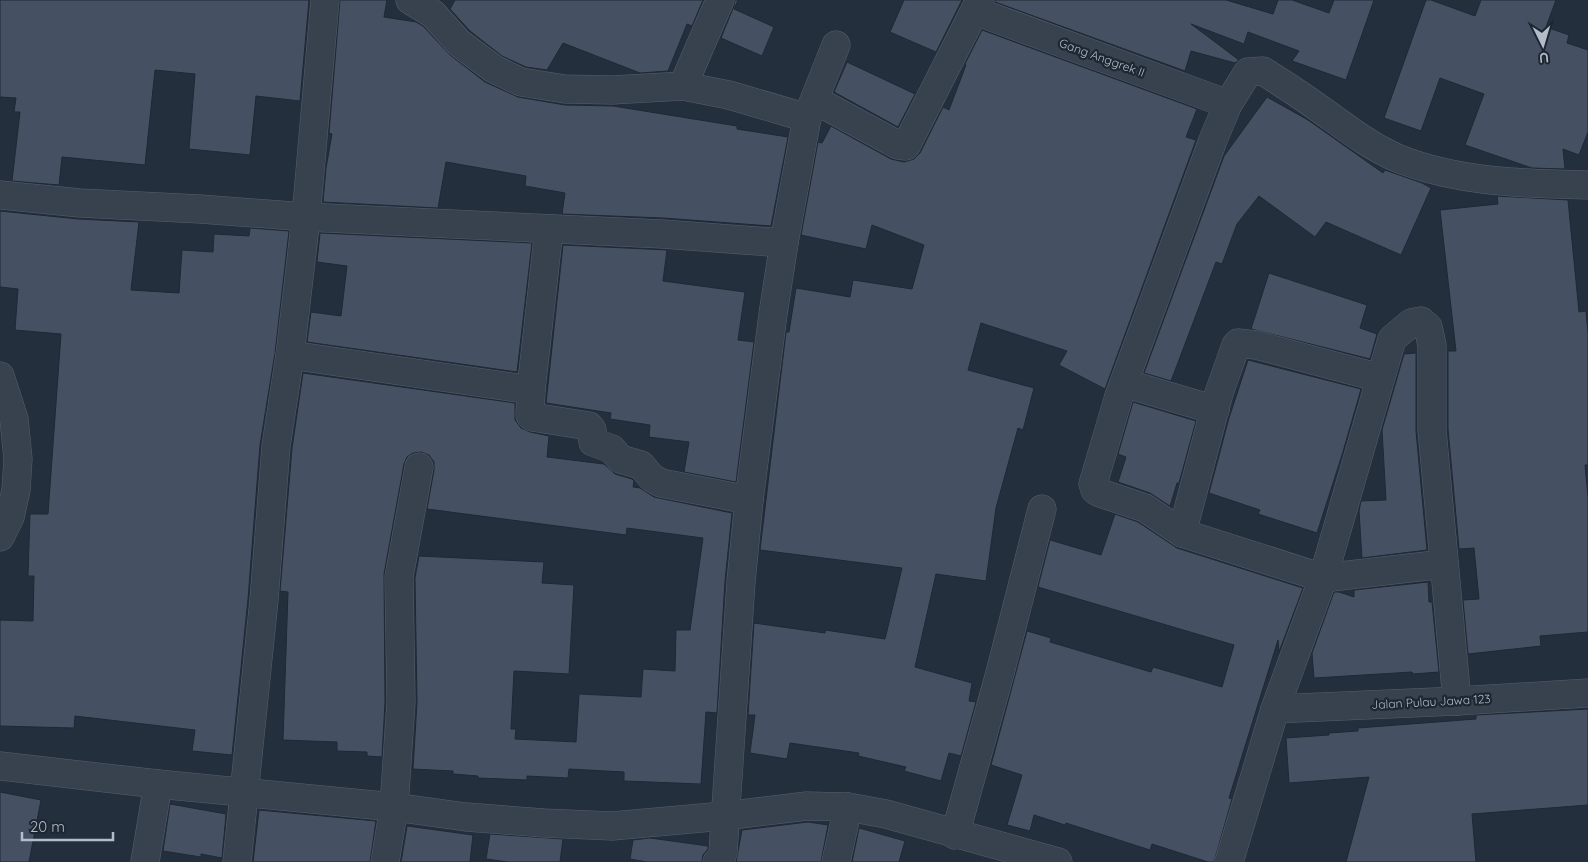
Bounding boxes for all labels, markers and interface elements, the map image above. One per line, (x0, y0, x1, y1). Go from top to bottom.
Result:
north arrow (1518, 20, 1568, 70)
street label: Gang Anggrek II (1057, 35, 1147, 80)
text: U (1538, 49, 1550, 67)
street label: Jalan Pulau Jawa 123 (1371, 691, 1491, 712)
scale bar (22, 810, 114, 842)
text: 20 m (30, 817, 65, 836)

